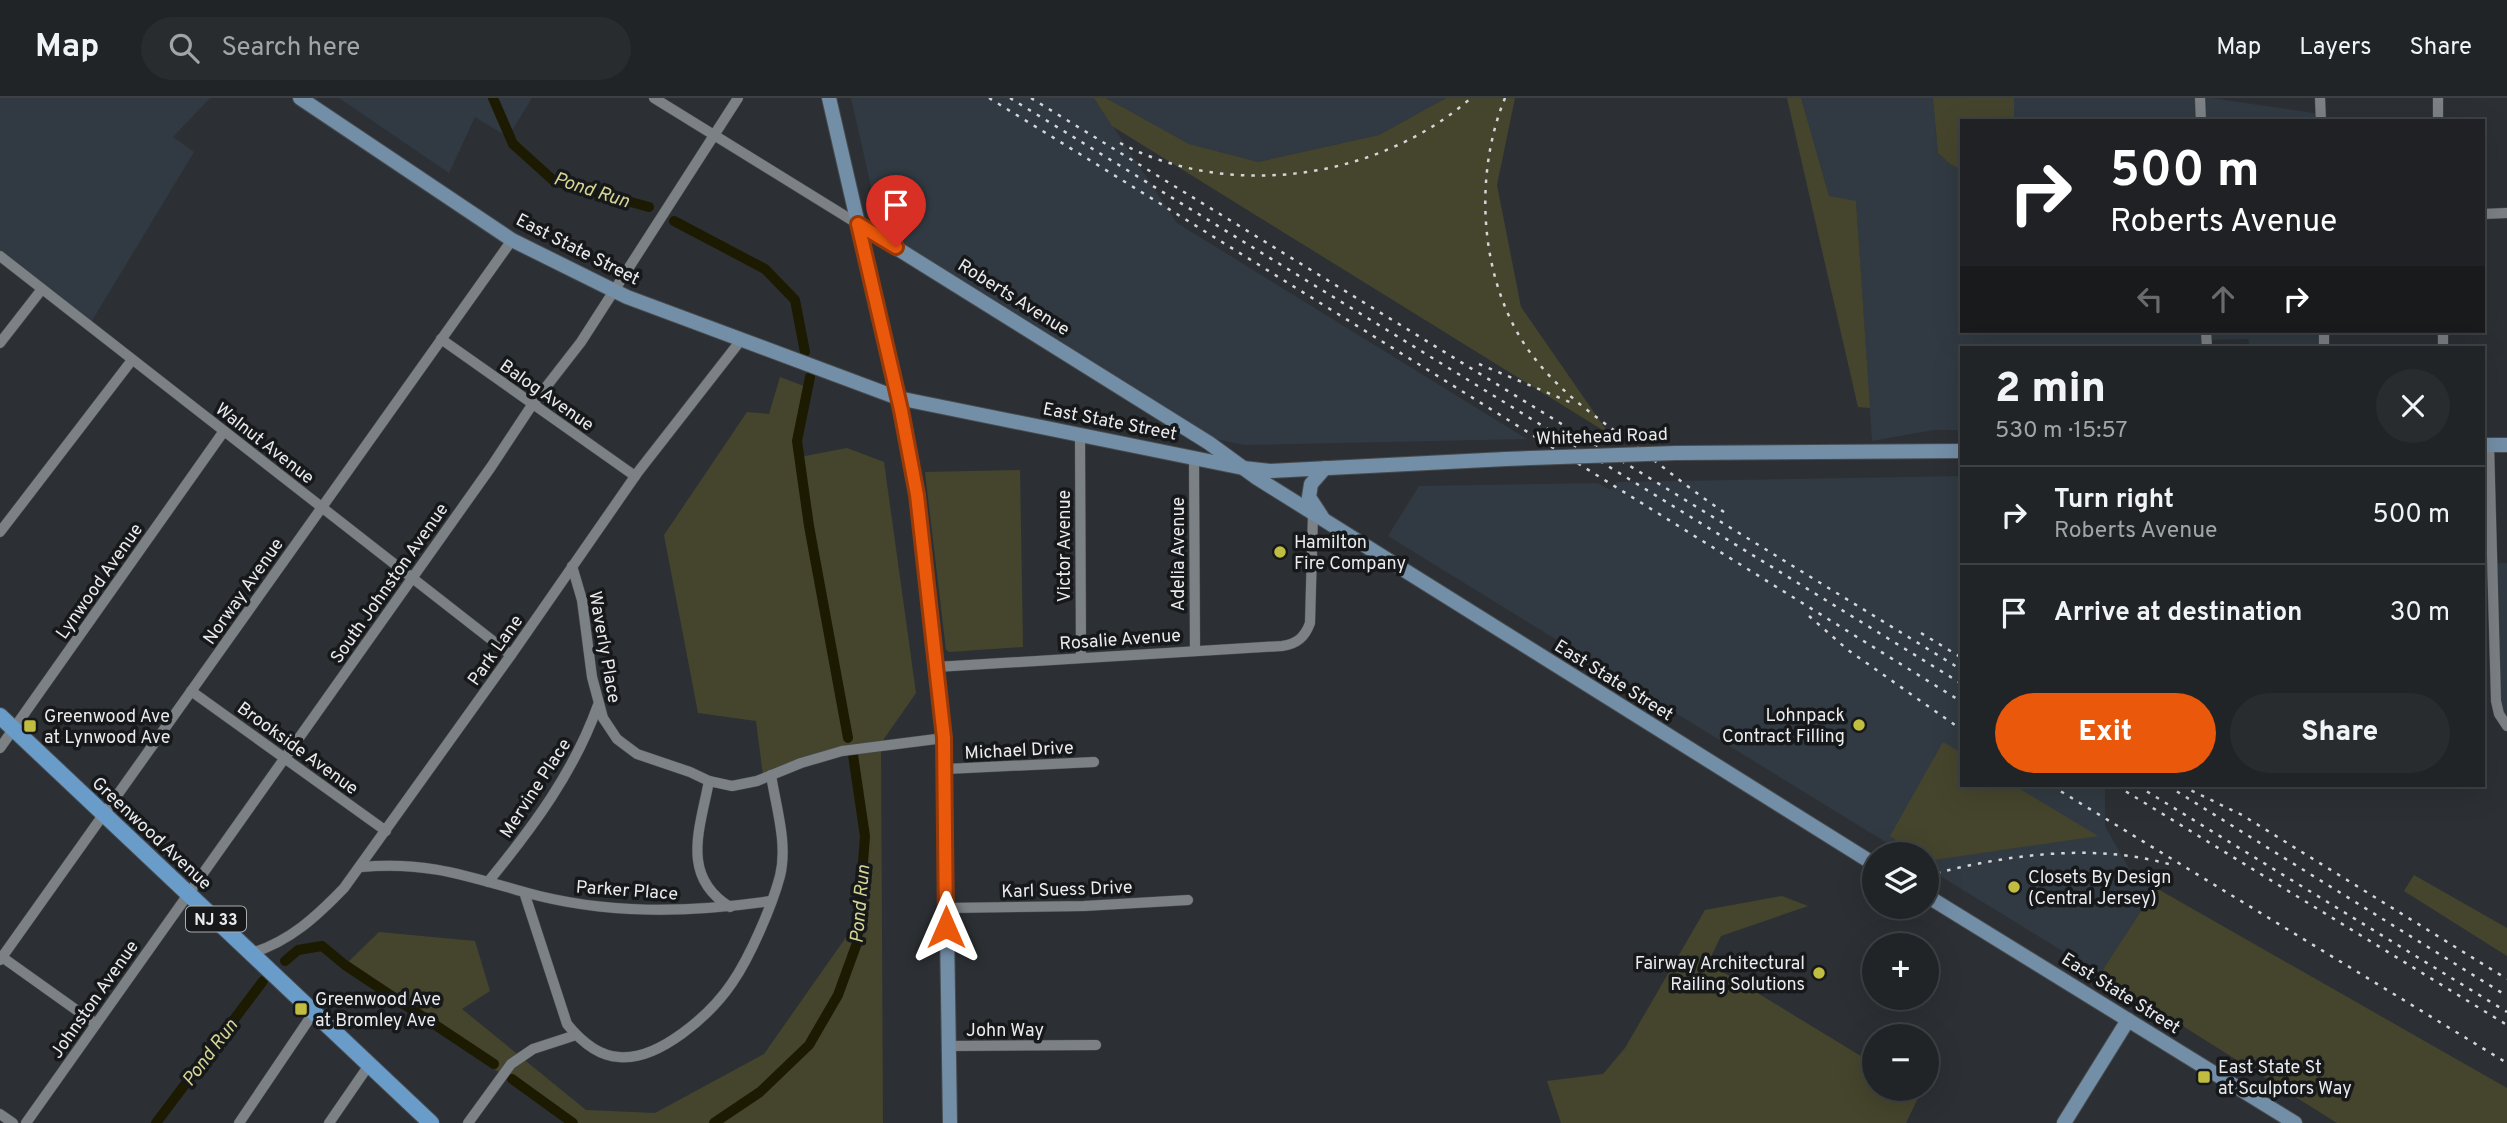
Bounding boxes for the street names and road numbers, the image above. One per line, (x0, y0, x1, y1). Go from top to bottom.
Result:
street label: East State Street (512, 209, 643, 291)
street label: Roberts Avenue (953, 255, 1074, 342)
street label: Balog Avenue (494, 355, 598, 437)
street label: Walnut Avenue (210, 398, 318, 490)
street label: East State Street (1041, 398, 1179, 447)
street label: Whitehead Road (1536, 424, 1668, 451)
street label: Victor Avenue (1054, 490, 1077, 602)
street label: Adelia Avenue (1168, 497, 1191, 611)
street label: South Johnston Avenue (326, 499, 454, 668)
street label: Lynwood Avenue (52, 519, 149, 644)
street label: Norway Avenue (199, 534, 290, 650)
street label: Waverly Place (582, 590, 625, 705)
street label: Park Lane (464, 611, 529, 691)
street label: Rosalie Avenue (1059, 625, 1182, 656)
street label: East State Street (1549, 635, 1677, 727)
street label: Brookside Avenue (232, 697, 362, 801)
street label: Mervine Place (495, 735, 577, 843)
street label: Michael Drive (964, 737, 1074, 766)
street label: Greenwood Avenue (86, 773, 216, 896)
street label: Parker Place (575, 876, 679, 907)
street label: Karl Suess Drive (1001, 877, 1133, 904)
road number: NJ 33 (186, 906, 246, 932)
street label: Johnston Avenue (46, 936, 145, 1063)
street label: East State Street (2056, 948, 2184, 1040)
street label: John Way (966, 1020, 1044, 1043)

